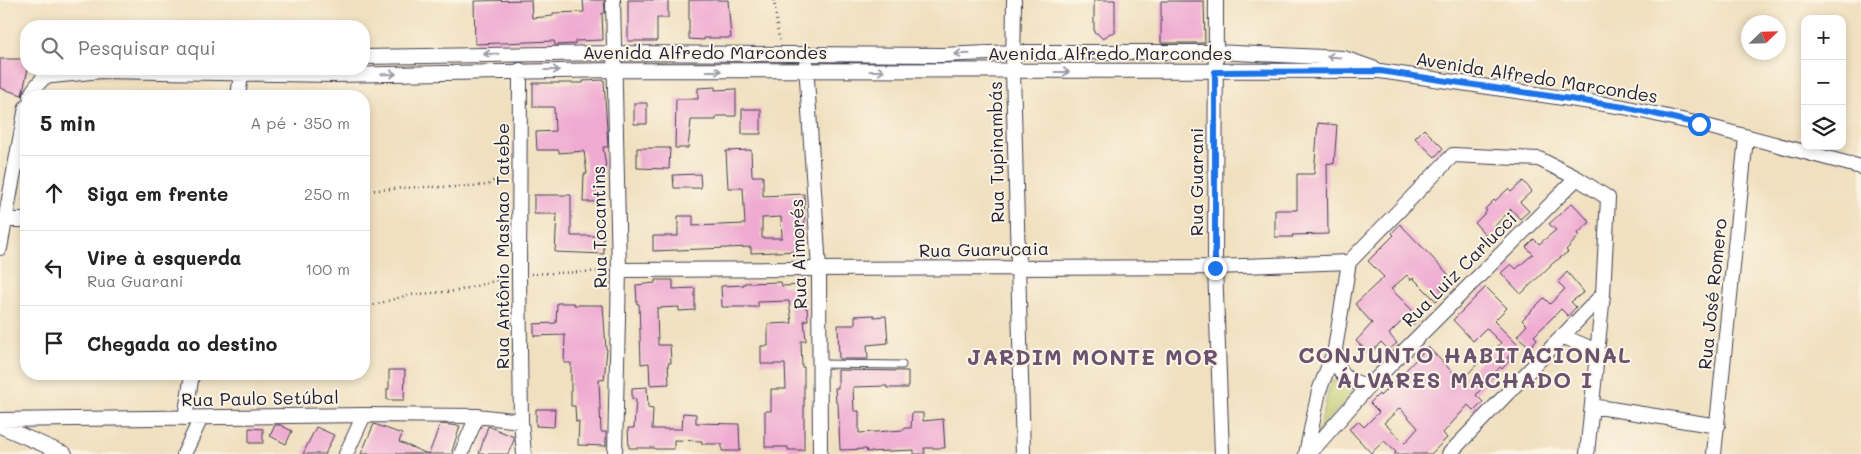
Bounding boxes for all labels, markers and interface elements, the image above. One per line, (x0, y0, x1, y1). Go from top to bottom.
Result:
north arrow (1741, 15, 1786, 60)
map controls (1801, 15, 1846, 150)
button: + (1801, 15, 1846, 60)
search box (20, 20, 370, 75)
icon: search (38, 34, 66, 62)
text: Pesquisar aqui (78, 35, 216, 60)
street label: Avenida Alfredo Marcondes (583, 40, 827, 64)
street label: Avenida Alfredo Marcondes (988, 41, 1232, 65)
street label: Avenida Alfredo Marcondes (1414, 46, 1660, 108)
one-way arrow (483, 49, 500, 59)
one-way arrow (954, 49, 970, 59)
one-way arrow (1326, 52, 1342, 62)
button: − (1801, 60, 1846, 105)
one-way arrow (543, 65, 559, 75)
one-way arrow (706, 66, 722, 76)
one-way arrow (868, 66, 884, 76)
one-way arrow (1054, 67, 1070, 77)
one-way arrow (381, 70, 397, 79)
street label: Rua Tupinambás (983, 81, 1009, 223)
button: layers (1801, 105, 1846, 150)
text: 5 min (40, 109, 96, 136)
text: A pé · 350 m (250, 112, 350, 133)
route start (1688, 113, 1711, 136)
street label: Rua Antônio Mashao Tatebe (490, 123, 514, 369)
street label: Rua Guarani (1184, 128, 1208, 236)
street label: Rua Tocantins (586, 165, 612, 289)
icon: ahead (40, 179, 68, 207)
text: Siga em frente (87, 181, 228, 206)
text: 250 m (304, 183, 350, 204)
street label: Rua Aimorés (784, 198, 812, 310)
street label: Rua Luiz Carlucci (1396, 206, 1522, 332)
street label: Rua José Romero (1692, 217, 1732, 371)
street label: Rua Guarucaia (919, 236, 1049, 262)
text: Vire à esquerda (87, 245, 242, 270)
icon: left (40, 254, 68, 282)
route end (1204, 257, 1227, 280)
text: 100 m (305, 258, 350, 279)
text: Rua Guarani (87, 270, 183, 291)
icon: arrive (40, 329, 68, 357)
text: Chegada ao destino (87, 331, 277, 356)
district label: CONJUNTO HABITACIONAL ÁLVARES MACHADO I (1298, 340, 1632, 394)
district label: JARDIM MONTE MOR (967, 342, 1219, 371)
street label: Rua Paulo Setúbal (181, 385, 339, 411)

